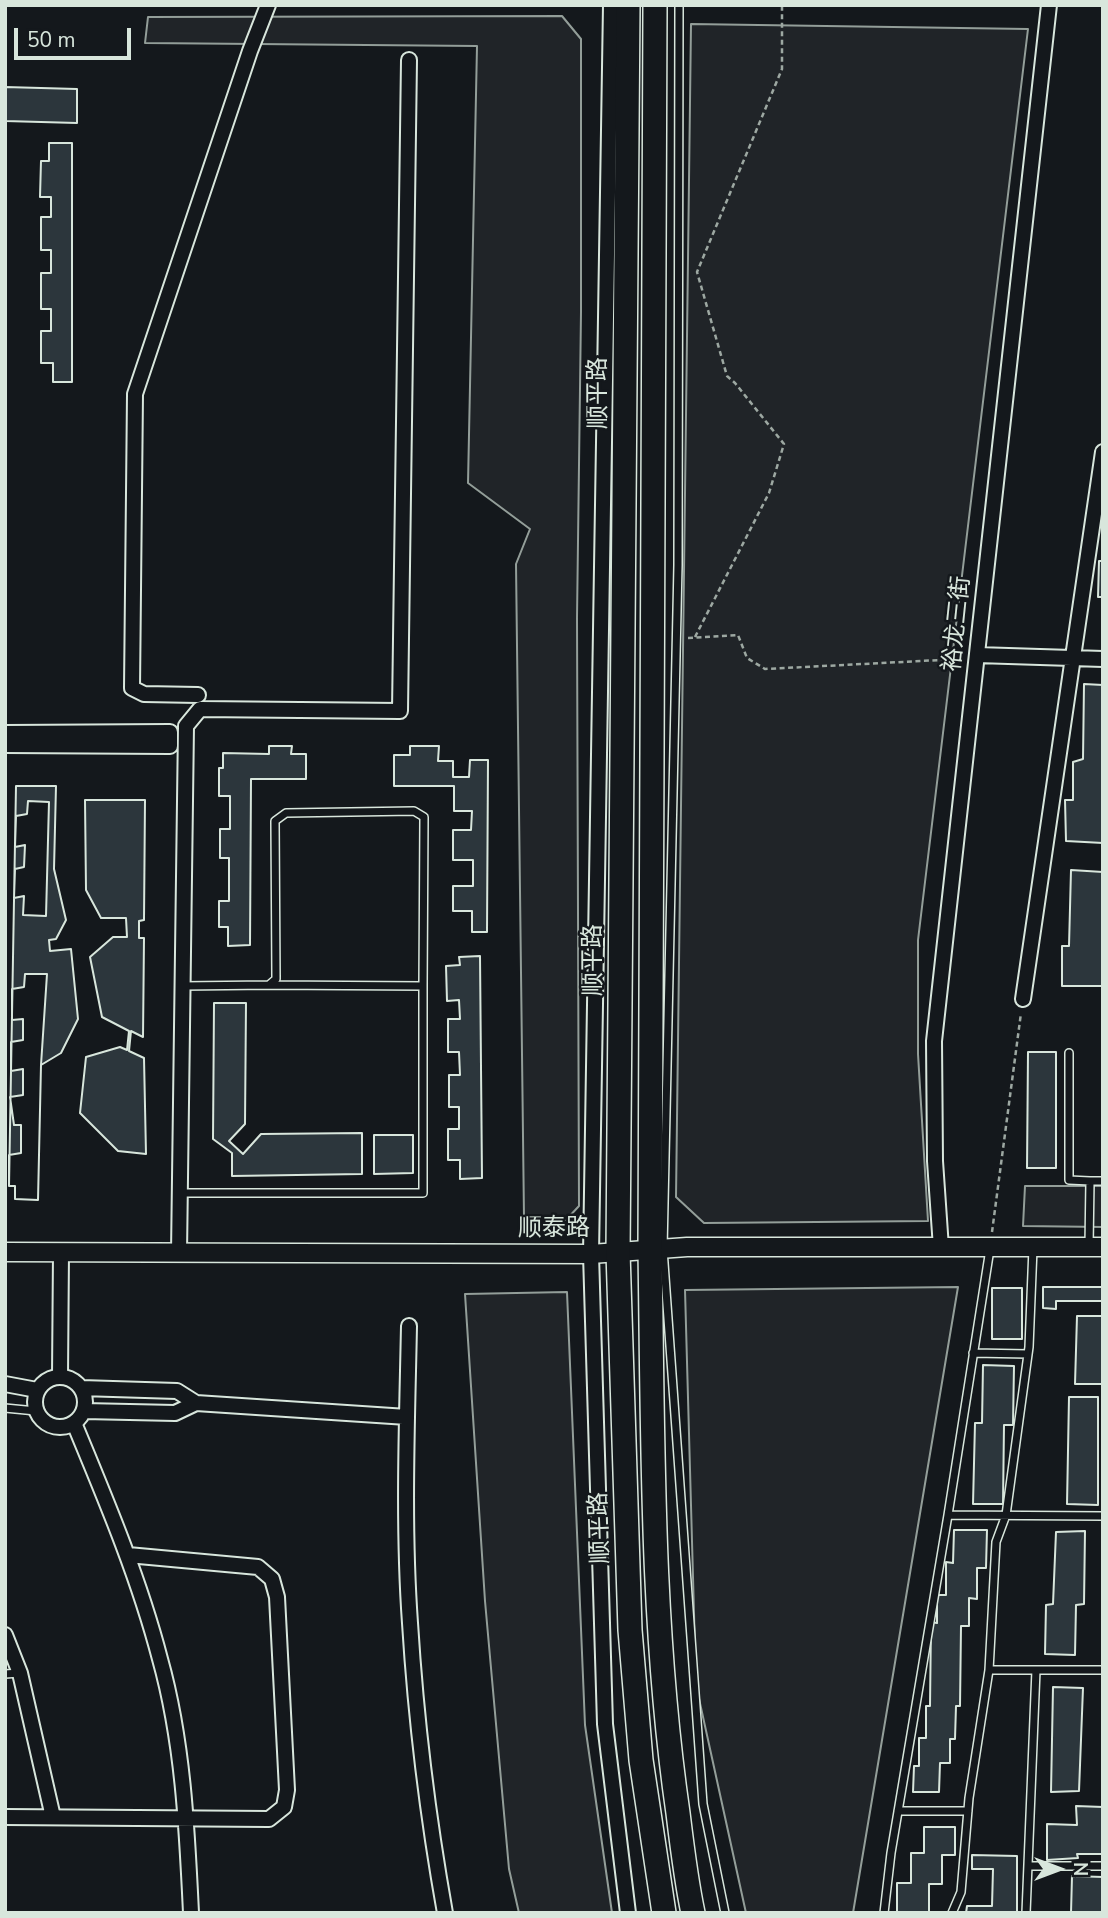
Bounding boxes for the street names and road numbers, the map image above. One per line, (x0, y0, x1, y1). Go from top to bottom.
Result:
street label: 顺平路 (585, 357, 613, 429)
street label: 裕龙三街 (939, 575, 977, 673)
street label: 顺平路 (580, 924, 608, 996)
street label: 顺泰路 (518, 1215, 590, 1243)
street label: 顺平路 (585, 1492, 617, 1564)

